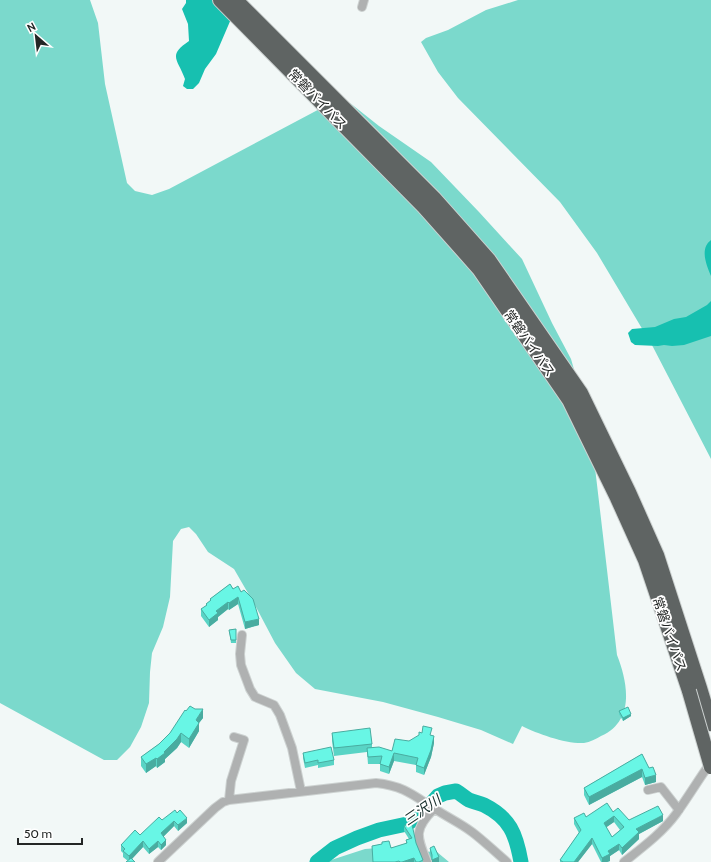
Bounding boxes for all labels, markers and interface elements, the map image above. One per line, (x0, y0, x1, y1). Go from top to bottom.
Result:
north arrow (16, 16, 56, 56)
text: N (25, 19, 38, 35)
street label: 常磐バイパス (285, 65, 351, 133)
street label: 常磐バイパス (501, 307, 559, 379)
street label: 常磐バイパス (650, 595, 690, 673)
water label: 三沢川 (400, 790, 446, 829)
scale bar (18, 820, 82, 846)
text: 50 m (24, 826, 52, 841)

